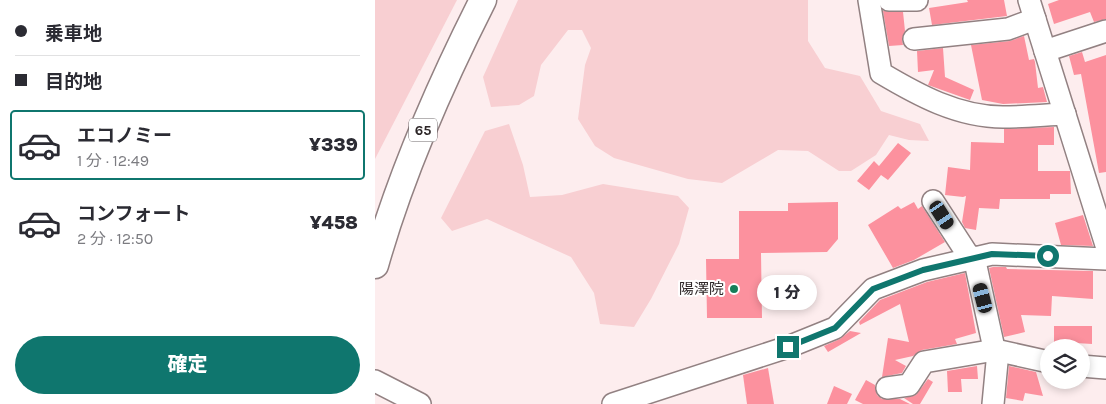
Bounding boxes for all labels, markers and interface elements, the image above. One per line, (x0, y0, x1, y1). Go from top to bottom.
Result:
text: 乗車地 (45, 23, 102, 45)
text: 目的地 (45, 71, 102, 93)
road number: 65 (409, 118, 437, 142)
icon: car (17, 123, 62, 168)
text: エコノミー (77, 125, 172, 147)
text: ¥339 (309, 134, 358, 156)
text: 1 分 · 12:49 (77, 151, 149, 170)
car (927, 198, 956, 232)
icon: car (17, 201, 62, 246)
text: コンフォート (77, 203, 190, 225)
text: ¥458 (310, 212, 358, 234)
text: 2 分 · 12:50 (77, 229, 153, 248)
route start (1037, 245, 1059, 267)
callout: 1 分 (758, 274, 818, 310)
place label: 陽澤院 (679, 280, 724, 298)
car (971, 282, 994, 314)
marker: 陽澤院 (728, 283, 740, 295)
text: 1 分 (774, 283, 800, 302)
button: 確定 (15, 336, 360, 394)
route end (777, 336, 799, 358)
map controls (1040, 339, 1090, 389)
button: layers (1040, 339, 1090, 389)

